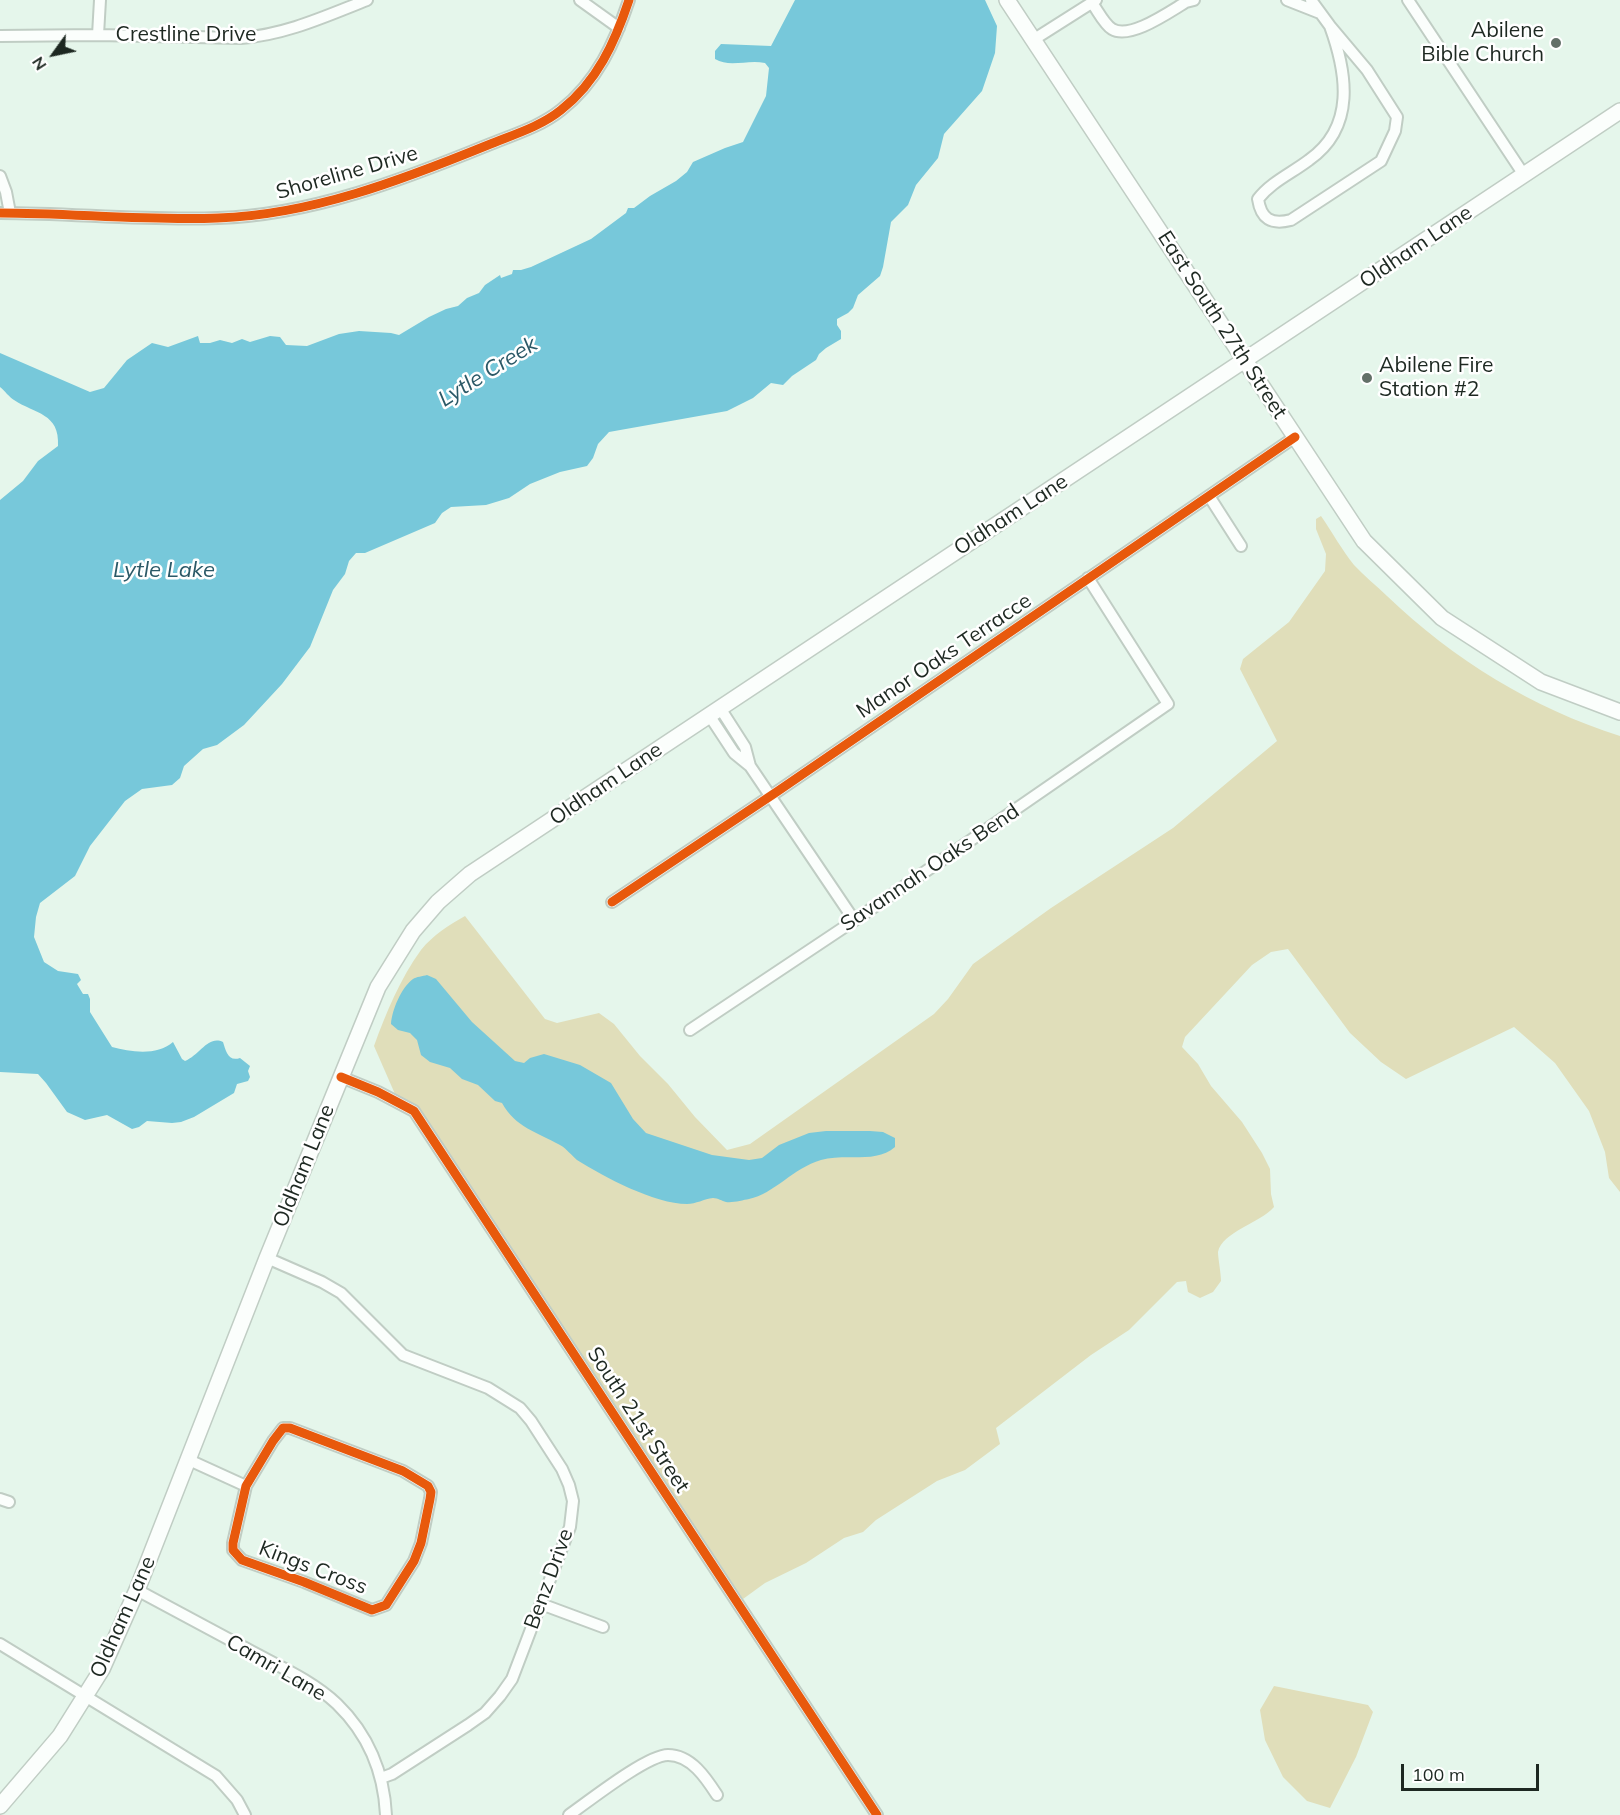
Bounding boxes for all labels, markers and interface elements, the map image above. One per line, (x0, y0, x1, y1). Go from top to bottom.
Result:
place label: Abilene Bible Church (1421, 18, 1544, 68)
street label: Crestline Drive (116, 22, 256, 48)
north arrow (24, 24, 84, 84)
marker: Abilene Bible Church (1549, 36, 1563, 50)
text: N (27, 53, 51, 74)
street label: Shoreline Drive (273, 141, 421, 205)
street label: Oldham Lane (1355, 200, 1477, 294)
street label: East South 27th Street (1152, 226, 1292, 424)
water label: Lytle Creek (434, 331, 542, 413)
place label: Abilene Fire Station #2 (1379, 353, 1493, 403)
marker: Abilene Fire Station #2 (1360, 371, 1374, 385)
street label: Oldham Lane (949, 469, 1073, 561)
water label: Lytle Lake (113, 557, 215, 583)
street label: Manor Oaks Terracce (852, 588, 1036, 724)
street label: Oldham Lane (545, 737, 667, 831)
street label: Savannah Oaks Bend (836, 799, 1024, 937)
street label: Oldham Lane (268, 1101, 340, 1231)
street label: South 21st Street (581, 1342, 695, 1498)
street label: Benz Drive (519, 1525, 579, 1633)
street label: Kings Cross (255, 1536, 371, 1600)
street label: Oldham Lane (85, 1552, 161, 1682)
street label: Camri Lane (222, 1629, 330, 1707)
scale bar (1404, 1752, 1542, 1790)
text: 100 m (1412, 1763, 1465, 1786)

